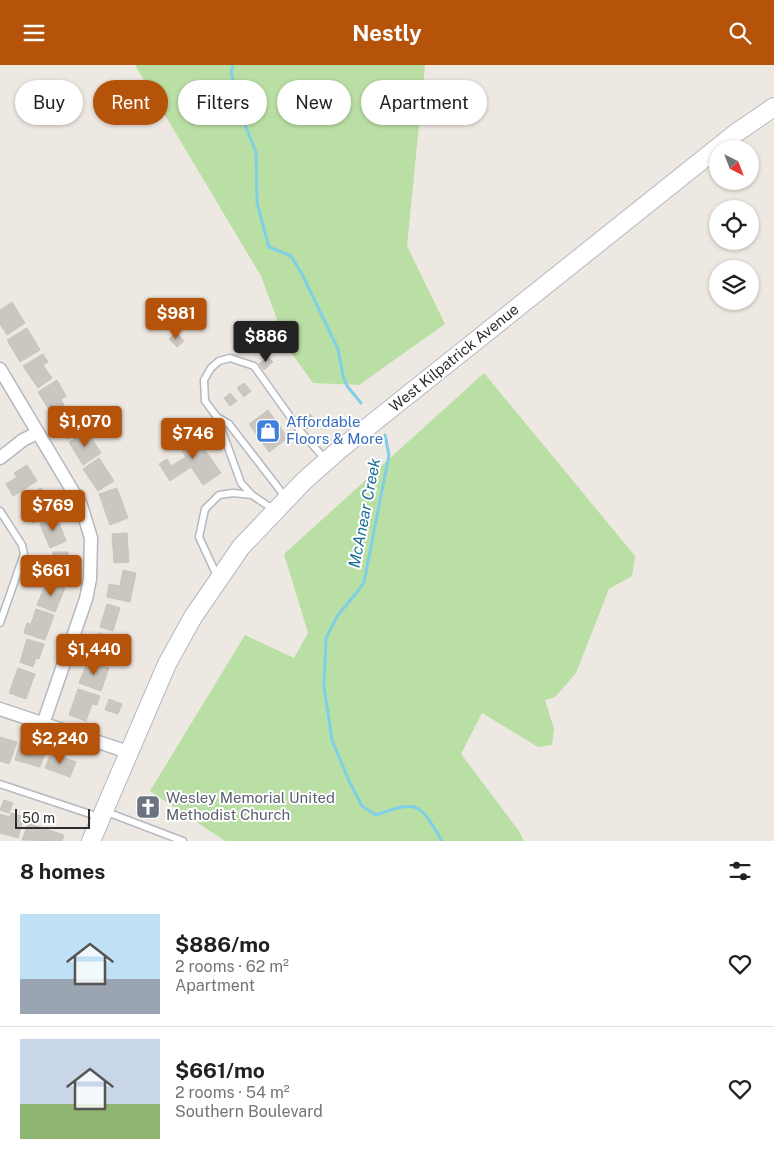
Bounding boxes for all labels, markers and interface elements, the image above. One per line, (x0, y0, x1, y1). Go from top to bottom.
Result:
icon: menu (20, 19, 48, 47)
icon: search (726, 19, 754, 47)
text: Nestly (352, 20, 422, 46)
chip: Buy (15, 80, 83, 125)
chip: Rent (93, 80, 168, 125)
chip: Filters (178, 80, 267, 125)
chip: New (277, 80, 351, 125)
chip: Apartment (361, 80, 487, 125)
north arrow (709, 140, 759, 190)
map controls (709, 140, 759, 310)
button: locate (709, 200, 759, 250)
button: layers (709, 260, 759, 310)
pin: $981 (146, 297, 206, 340)
street label: West Kilpatrick Avenue (386, 300, 522, 415)
text: $981 (157, 304, 195, 323)
pin: $886 (236, 321, 296, 363)
text: $886 (245, 327, 287, 346)
pin: $1,070 (44, 405, 126, 448)
text: $1,070 (59, 412, 111, 431)
place label: Affordable Floors & More (286, 413, 383, 447)
pin: $746 (163, 417, 223, 460)
shop icon: Affordable Floors & More (255, 418, 281, 444)
text: $746 (172, 424, 214, 443)
water label: McAnear Creek (345, 456, 385, 570)
pin: $769 (23, 489, 83, 532)
text: $769 (32, 496, 74, 515)
pin: $661 (21, 555, 81, 597)
text: $661 (32, 561, 70, 580)
pin: $1,440 (53, 633, 135, 676)
text: $1,440 (67, 640, 121, 659)
pin: $2,240 (19, 723, 101, 765)
text: $2,240 (32, 729, 88, 748)
place label: Wesley Memorial United Methodist Church (166, 789, 335, 823)
church icon: Wesley Memorial United Methodist Church (135, 794, 161, 820)
scale bar (15, 806, 90, 829)
text: 50 m (22, 810, 55, 826)
icon: filters (726, 857, 754, 885)
text: 8 homes (20, 859, 105, 884)
text: $886/mo (175, 932, 270, 957)
icon: home (60, 934, 120, 994)
icon: heart (726, 950, 754, 978)
text: 2 rooms · 62 m² (175, 957, 289, 976)
text: Apartment (175, 976, 255, 995)
text: $661/mo (175, 1058, 265, 1083)
icon: home (60, 1059, 120, 1119)
icon: heart (726, 1075, 754, 1103)
text: 2 rooms · 54 m² (175, 1083, 290, 1102)
text: Southern Boulevard (175, 1102, 323, 1121)

